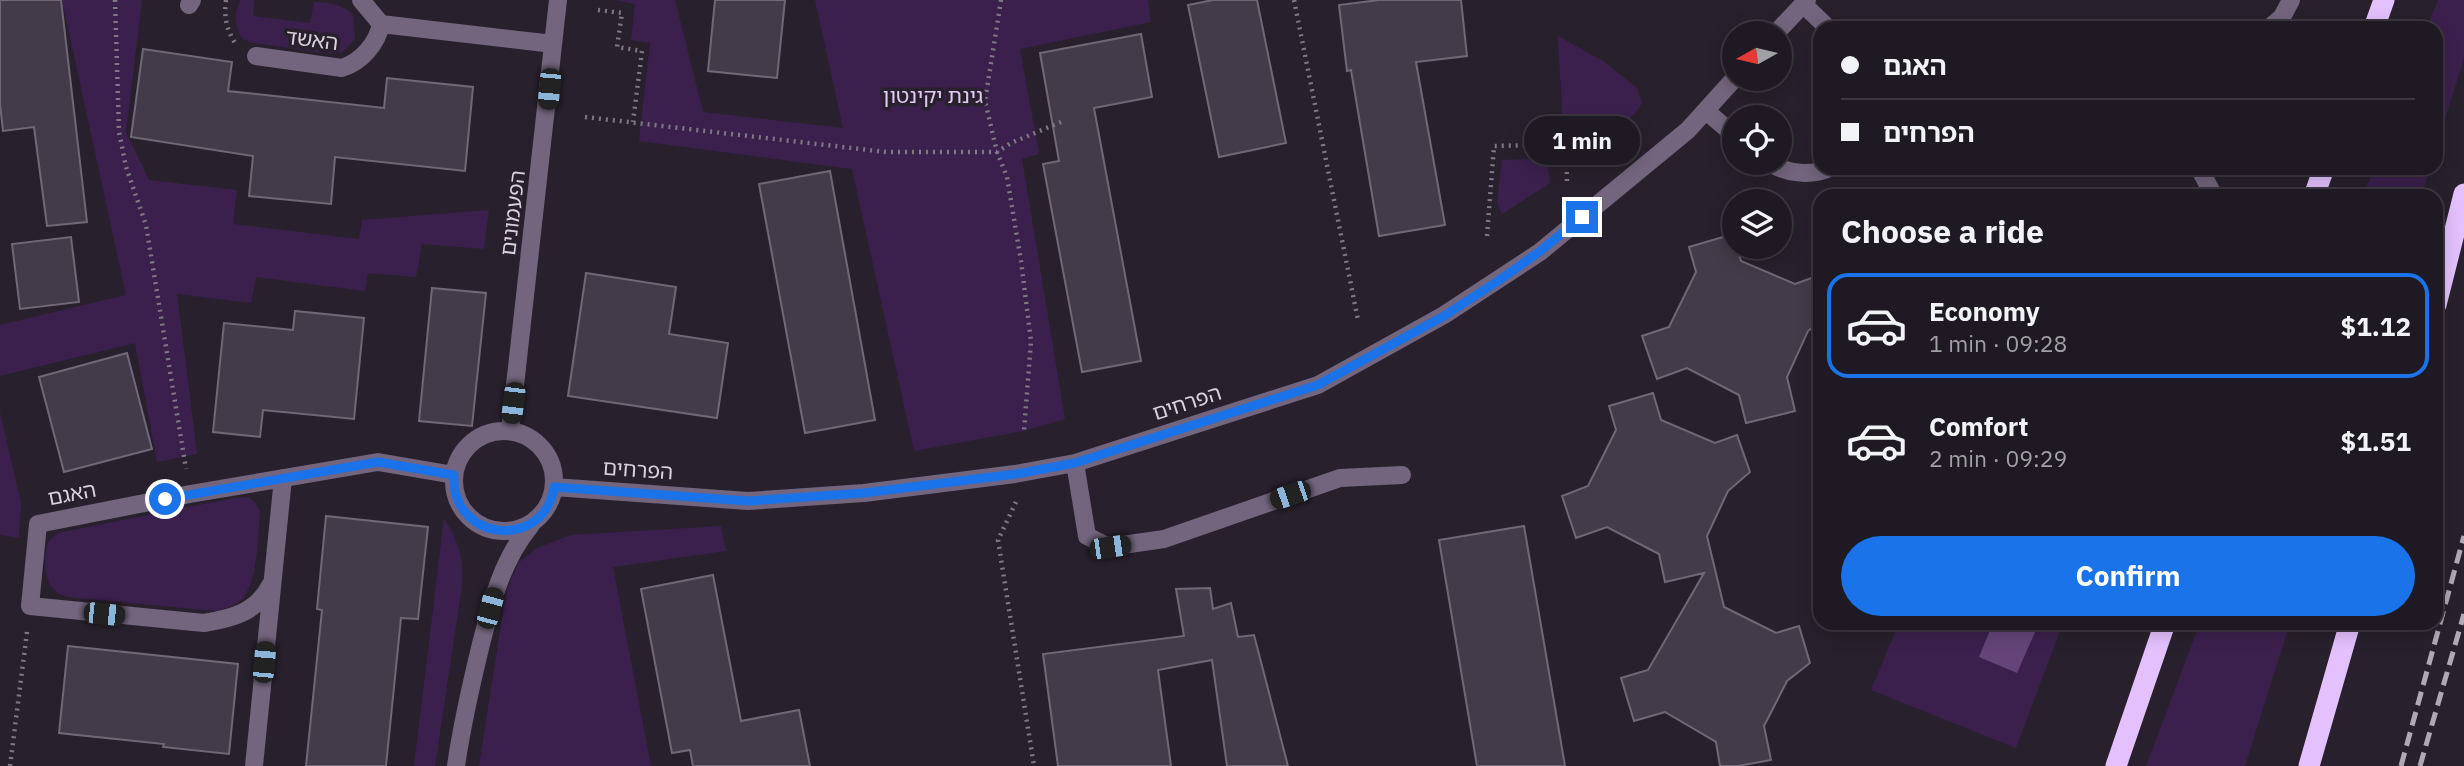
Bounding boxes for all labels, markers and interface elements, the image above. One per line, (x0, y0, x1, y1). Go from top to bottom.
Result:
north arrow (1722, 21, 1792, 91)
map controls (1722, 21, 1792, 259)
street label: האשד (284, 22, 340, 56)
text: האגם (1883, 48, 1947, 82)
car (537, 67, 562, 111)
park label: גינת יקינטון (883, 81, 983, 109)
button: locate (1722, 105, 1792, 175)
text: הפרחים (1883, 115, 1975, 149)
callout: 1 min (1524, 116, 1640, 164)
text: 1 min (1552, 125, 1612, 155)
street label: הפעמונים (493, 168, 531, 257)
button: layers (1722, 189, 1792, 259)
route end (1566, 201, 1598, 233)
text: Choose a ride (1841, 210, 2044, 252)
icon: car (1845, 294, 1908, 357)
text: Economy (1929, 294, 2040, 328)
text: $1.12 (2341, 309, 2411, 343)
text: 1 min · 09:28 (1929, 328, 2067, 358)
street label: הפרחים (1149, 378, 1225, 426)
car (501, 381, 526, 425)
icon: car (1845, 409, 1908, 472)
text: Comfort (1929, 409, 2028, 443)
text: $1.51 (2341, 424, 2411, 458)
text: 2 min · 09:29 (1929, 443, 2067, 473)
street label: הפרחים (602, 453, 674, 485)
street label: האגם (45, 475, 98, 511)
car (1267, 478, 1314, 512)
route start (149, 483, 181, 515)
car (1088, 534, 1133, 560)
button: Confirm (1841, 536, 2415, 616)
car (475, 585, 506, 631)
car (83, 601, 126, 627)
car (252, 640, 277, 684)

